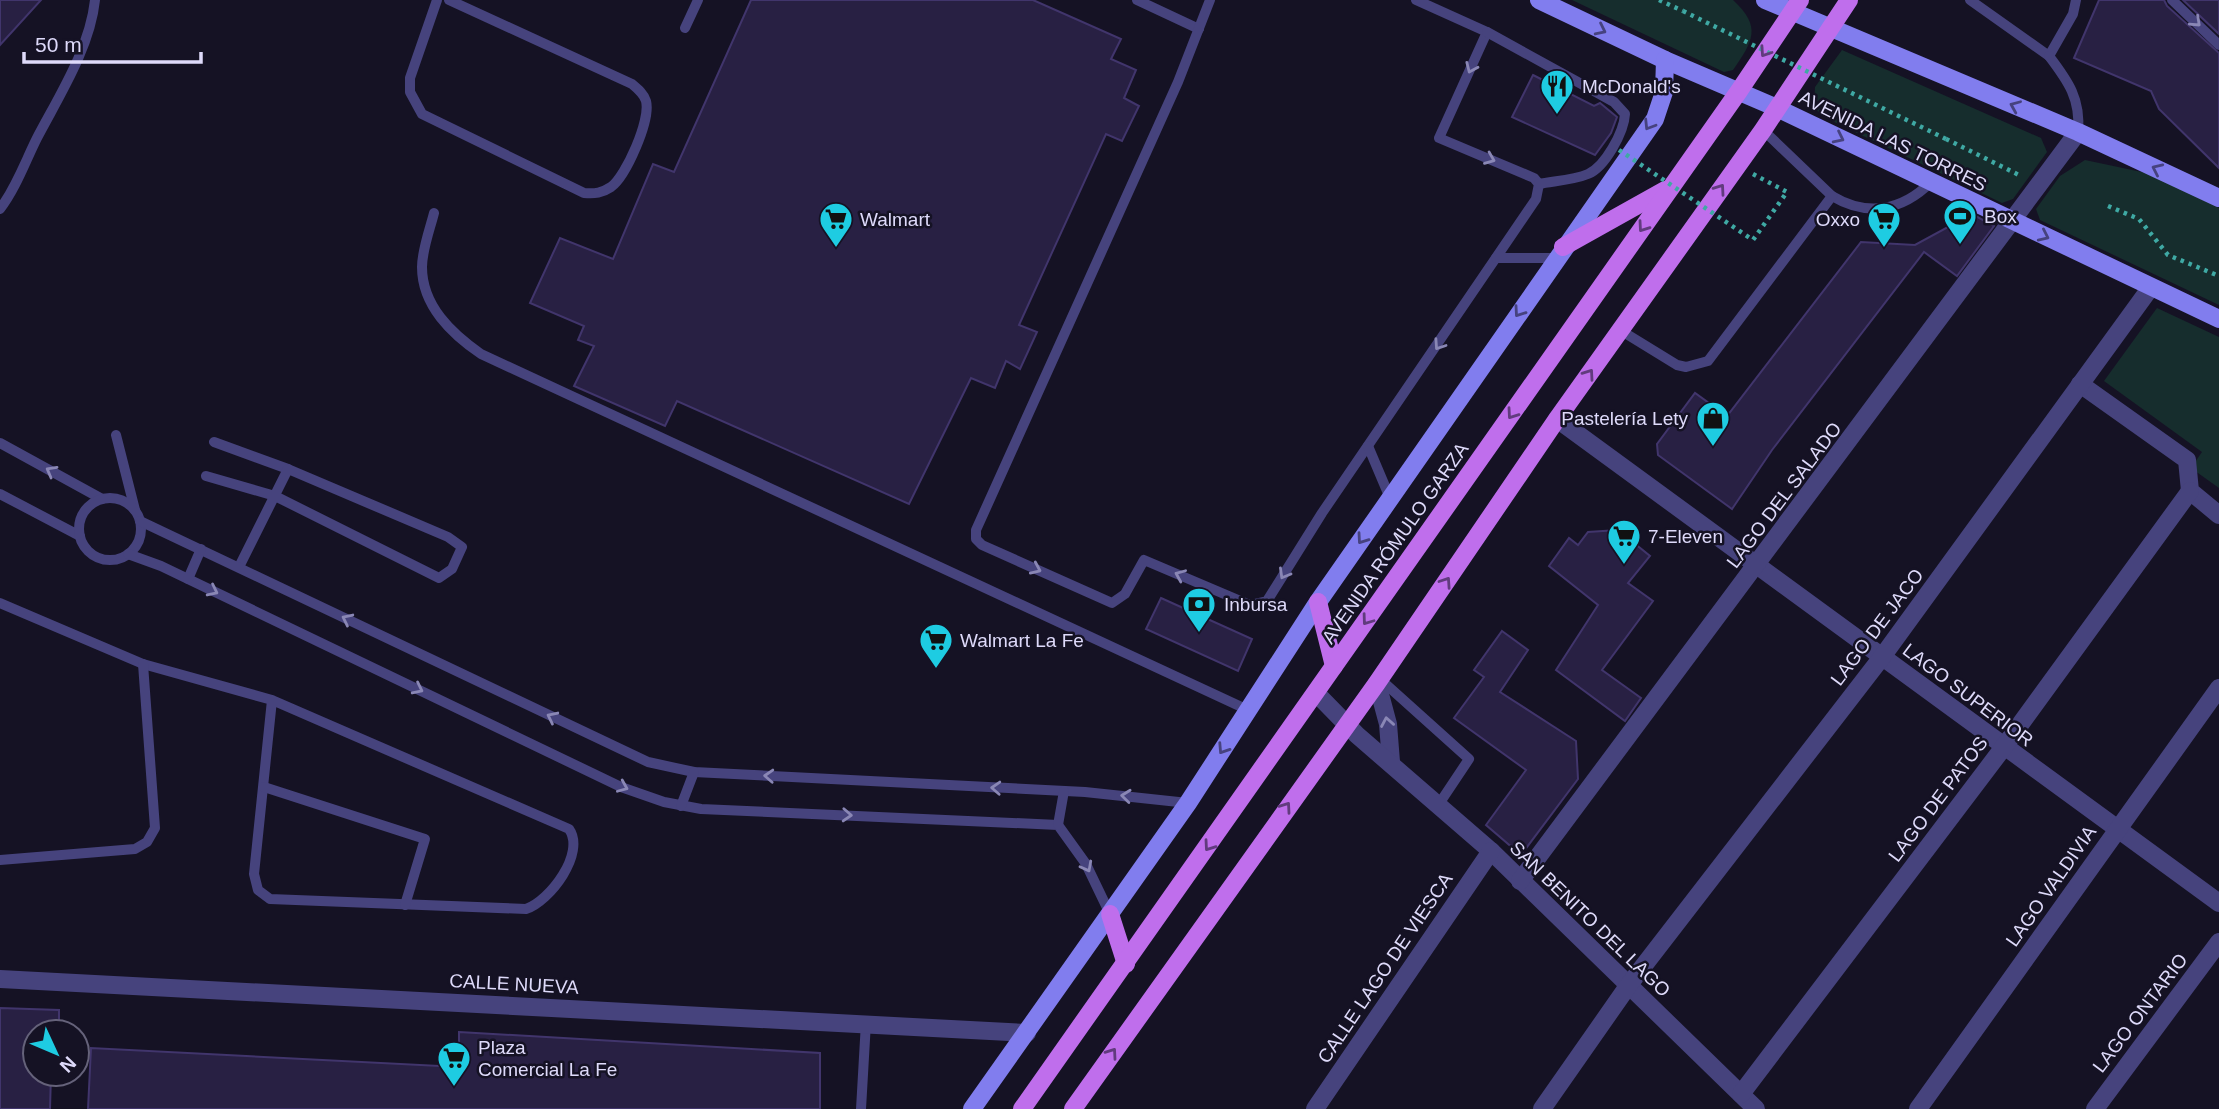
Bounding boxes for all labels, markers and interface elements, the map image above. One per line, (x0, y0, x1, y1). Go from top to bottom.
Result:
one-way arrow (2187, 14, 2200, 27)
scale bar (24, 21, 201, 65)
one-way arrow (1594, 21, 1606, 35)
text: 50 m (35, 33, 82, 56)
one-way arrow (1760, 44, 1773, 57)
one-way arrow (1465, 60, 1479, 73)
restaurant icon: McDonald's (1538, 67, 1576, 116)
place label: McDonald's (1582, 76, 1681, 97)
street label: AVENIDA LAS TORRES (1796, 86, 1990, 196)
one-way arrow (2009, 100, 2021, 114)
one-way arrow (1645, 118, 1658, 131)
one-way arrow (1832, 129, 1844, 143)
one-way arrow (1483, 151, 1496, 165)
one-way arrow (2152, 163, 2164, 177)
one-way arrow (1712, 184, 1724, 197)
sports icon: Box (1941, 197, 1979, 246)
supermarket icon: Walmart (817, 200, 855, 249)
supermarket icon: Oxxo (1865, 200, 1903, 249)
place label: Box (1984, 206, 2017, 227)
place label: Walmart (860, 209, 931, 230)
place label: Oxxo (1816, 209, 1860, 230)
one-way arrow (1639, 219, 1651, 232)
one-way arrow (2037, 228, 2049, 242)
one-way arrow (1515, 304, 1527, 317)
one-way arrow (1435, 337, 1447, 350)
one-way arrow (1581, 369, 1593, 382)
shop icon: Pastelería Lety (1694, 399, 1732, 448)
one-way arrow (1508, 406, 1521, 419)
place label: Pastelería Lety (1561, 408, 1688, 429)
street label: LAGO DEL SALADO (1722, 418, 1846, 572)
street label: AVENIDA RÓMULO GARZA (1317, 438, 1473, 647)
one-way arrow (46, 466, 58, 479)
supermarket icon: 7-Eleven (1605, 517, 1643, 566)
place label: 7-Eleven (1648, 526, 1723, 547)
one-way arrow (1358, 531, 1370, 544)
one-way arrow (1029, 561, 1042, 575)
street label: LAGO DE JACO (1826, 565, 1928, 689)
one-way arrow (1280, 567, 1293, 580)
one-way arrow (1174, 570, 1186, 584)
one-way arrow (1438, 577, 1450, 590)
one-way arrow (206, 582, 218, 596)
bank icon: Inbursa (1180, 585, 1218, 634)
place label: Inbursa (1224, 594, 1288, 615)
one-way arrow (1363, 612, 1375, 625)
one-way arrow (342, 613, 354, 627)
supermarket icon: Walmart La Fe (917, 621, 955, 670)
place label: Walmart La Fe (960, 630, 1084, 651)
street label: LAGO SUPERIOR (1899, 639, 2037, 751)
one-way arrow (411, 681, 423, 695)
one-way arrow (547, 712, 559, 726)
one-way arrow (1380, 716, 1395, 728)
street label: LAGO DE PATOS (1884, 732, 1992, 866)
one-way arrow (1218, 741, 1231, 754)
one-way arrow (763, 768, 774, 783)
one-way arrow (616, 779, 628, 793)
one-way arrow (990, 780, 1001, 795)
one-way arrow (1120, 789, 1131, 804)
one-way arrow (1278, 802, 1290, 815)
one-way arrow (842, 808, 853, 823)
street label: LAGO VALDIVIA (2002, 821, 2101, 950)
street label: SAN BENITO DEL LAGO (1506, 837, 1674, 1001)
one-way arrow (1205, 838, 1217, 851)
one-way arrow (1079, 860, 1093, 873)
street label: CALLE LAGO DE VIESCA (1313, 869, 1457, 1067)
street label: LAGO ONTARIO (2089, 949, 2191, 1077)
street label: CALLE NUEVA (449, 970, 580, 998)
north arrow (21, 1018, 91, 1088)
place label: Plaza Comercial La Fe (478, 1037, 617, 1080)
supermarket icon: Plaza Comercial La Fe (435, 1039, 473, 1088)
one-way arrow (1104, 1048, 1117, 1061)
text: N (56, 1052, 80, 1077)

